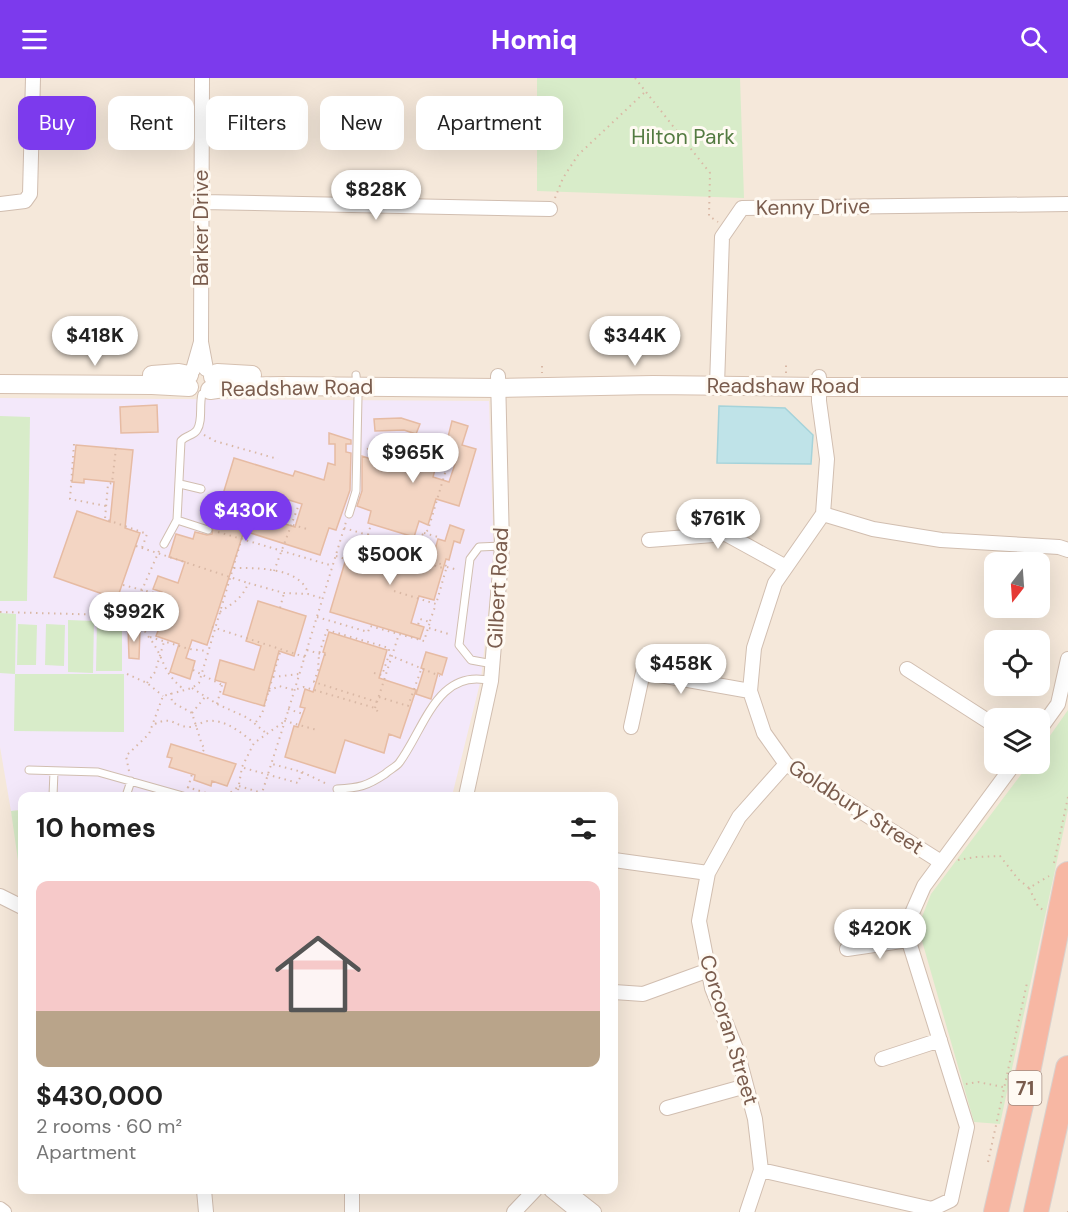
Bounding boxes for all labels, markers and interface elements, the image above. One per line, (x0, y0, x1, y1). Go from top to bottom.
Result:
text: Homiq (491, 22, 577, 57)
icon: menu (18, 23, 51, 56)
icon: search (1017, 23, 1050, 56)
chip: Buy (18, 96, 96, 150)
chip: Rent (108, 96, 194, 150)
chip: Filters (206, 96, 308, 150)
chip: New (320, 96, 404, 150)
chip: Apartment (416, 96, 563, 150)
park label: Hilton Park (631, 123, 735, 151)
street label: Barker Drive (187, 170, 215, 286)
pin: $828K (334, 170, 418, 221)
text: $828K (345, 176, 407, 202)
street label: Kenny Drive (756, 192, 870, 222)
pin: $418K (53, 316, 137, 367)
pin: $344K (593, 316, 677, 367)
text: $418K (66, 322, 124, 348)
text: $344K (603, 322, 667, 348)
street label: Readshaw Road (707, 372, 859, 400)
street label: Readshaw Road (220, 373, 374, 403)
pin: $965K (371, 433, 455, 484)
text: $965K (382, 439, 444, 465)
pin: $430K (204, 491, 288, 542)
text: $430K (214, 497, 278, 523)
pin: $761K (676, 499, 760, 550)
text: $761K (690, 505, 746, 531)
street label: Gilbert Road (481, 527, 515, 649)
pin: $500K (348, 535, 432, 586)
text: $500K (357, 541, 423, 567)
north arrow (984, 552, 1050, 618)
map controls (984, 552, 1050, 774)
pin: $992K (92, 592, 176, 643)
text: $992K (103, 598, 165, 624)
button: locate (984, 630, 1050, 696)
pin: $458K (639, 644, 723, 695)
text: $458K (649, 650, 713, 676)
button: layers (984, 708, 1050, 774)
street label: Goldbury Street (783, 753, 929, 861)
text: 10 homes (36, 811, 156, 845)
icon: filters (567, 812, 600, 845)
pin: $420K (838, 909, 922, 960)
text: $420K (848, 915, 912, 941)
icon: home (264, 920, 372, 1028)
street label: Corcoran Street (693, 951, 765, 1109)
road number: 71 (1008, 1071, 1042, 1105)
text: $430,000 (36, 1079, 163, 1113)
text: 2 rooms · 60 m² (36, 1113, 182, 1139)
text: Apartment (36, 1139, 136, 1165)

